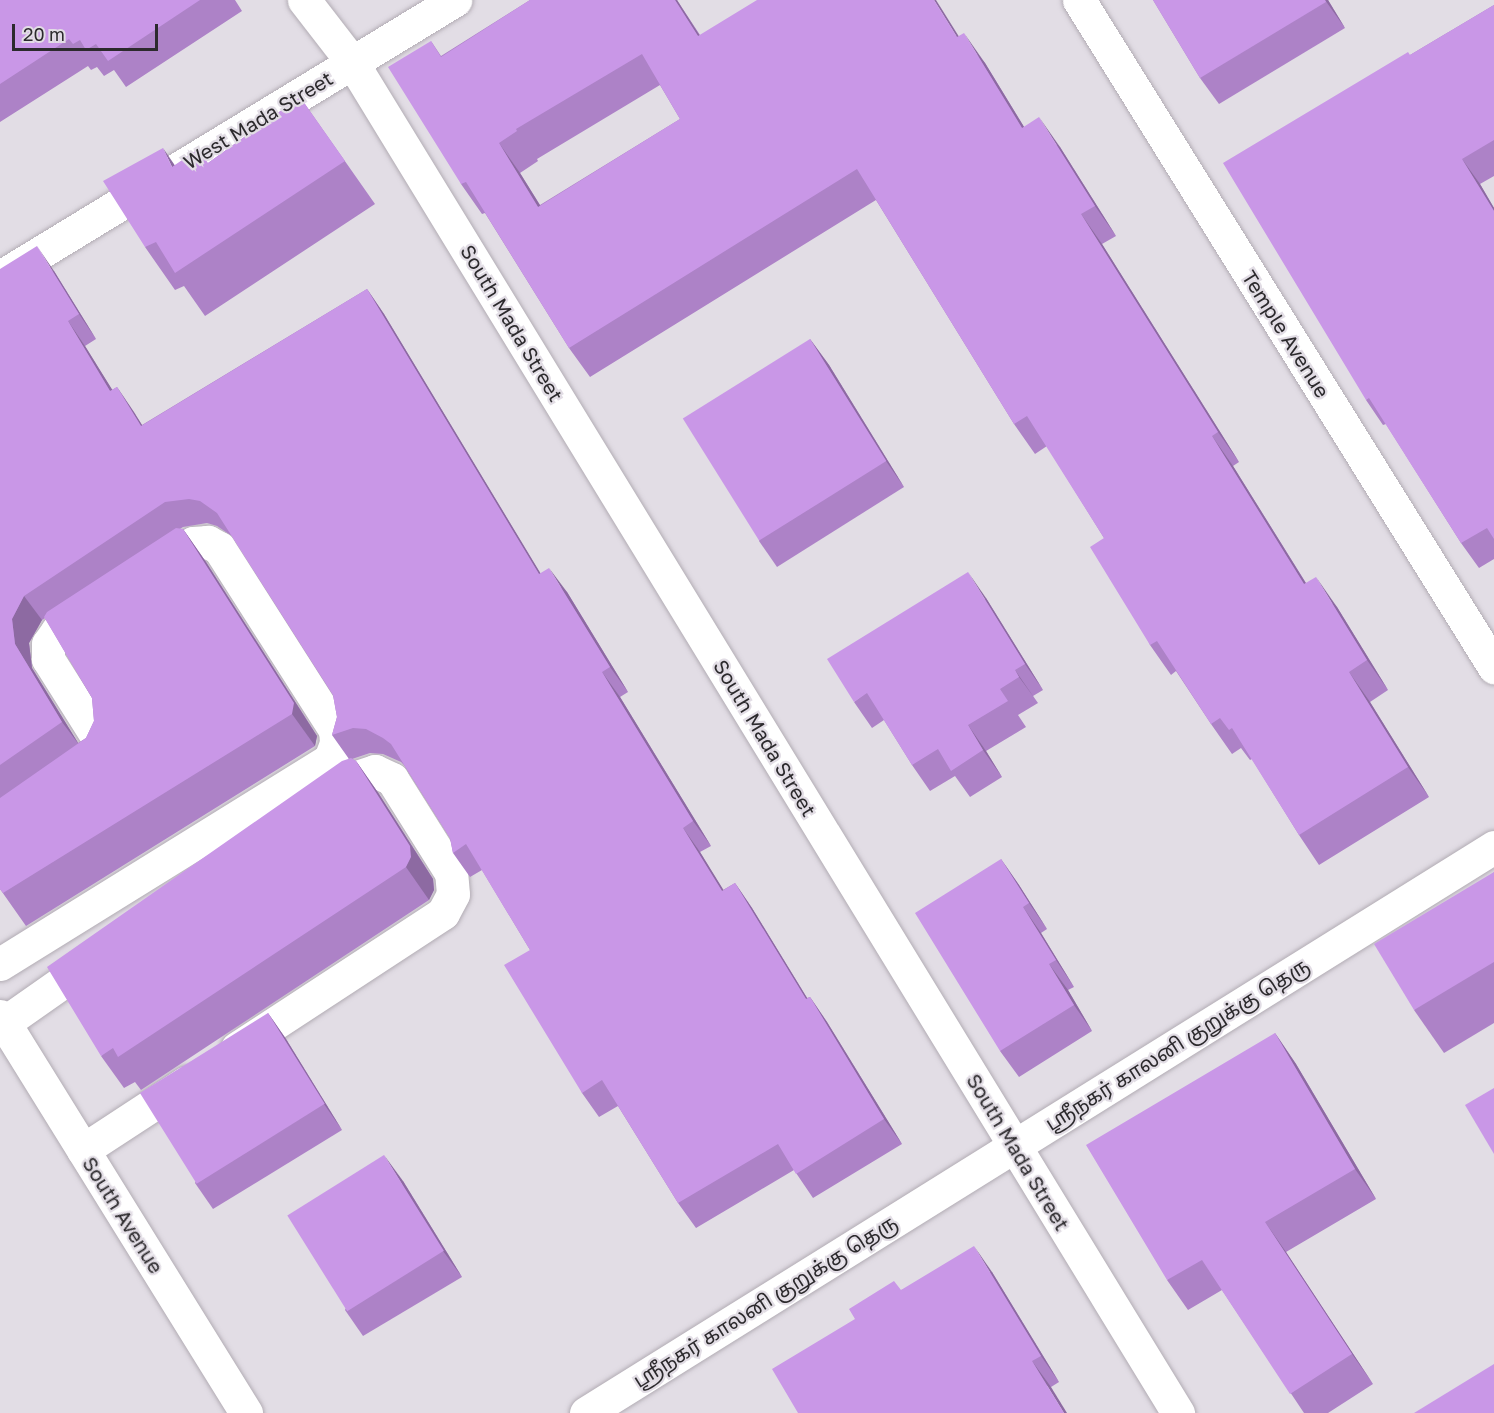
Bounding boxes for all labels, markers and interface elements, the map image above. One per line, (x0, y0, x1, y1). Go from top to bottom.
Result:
scale bar (15, 12, 160, 50)
text: 20 m (23, 23, 65, 45)
street label: West Mada Street (179, 66, 337, 174)
street label: South Mada Street (456, 240, 568, 406)
street label: Temple Avenue (1237, 266, 1335, 402)
street label: South Mada Street (709, 655, 821, 821)
street label: ஸ்ரீநகர் காலனி குறுக்கு தெரு (1041, 953, 1313, 1135)
street label: South Mada Street (962, 1069, 1074, 1235)
street label: South Avenue (78, 1152, 168, 1278)
street label: ஸ்ரீநகர் காலனி குறுக்கு தெரு (629, 1210, 901, 1392)

